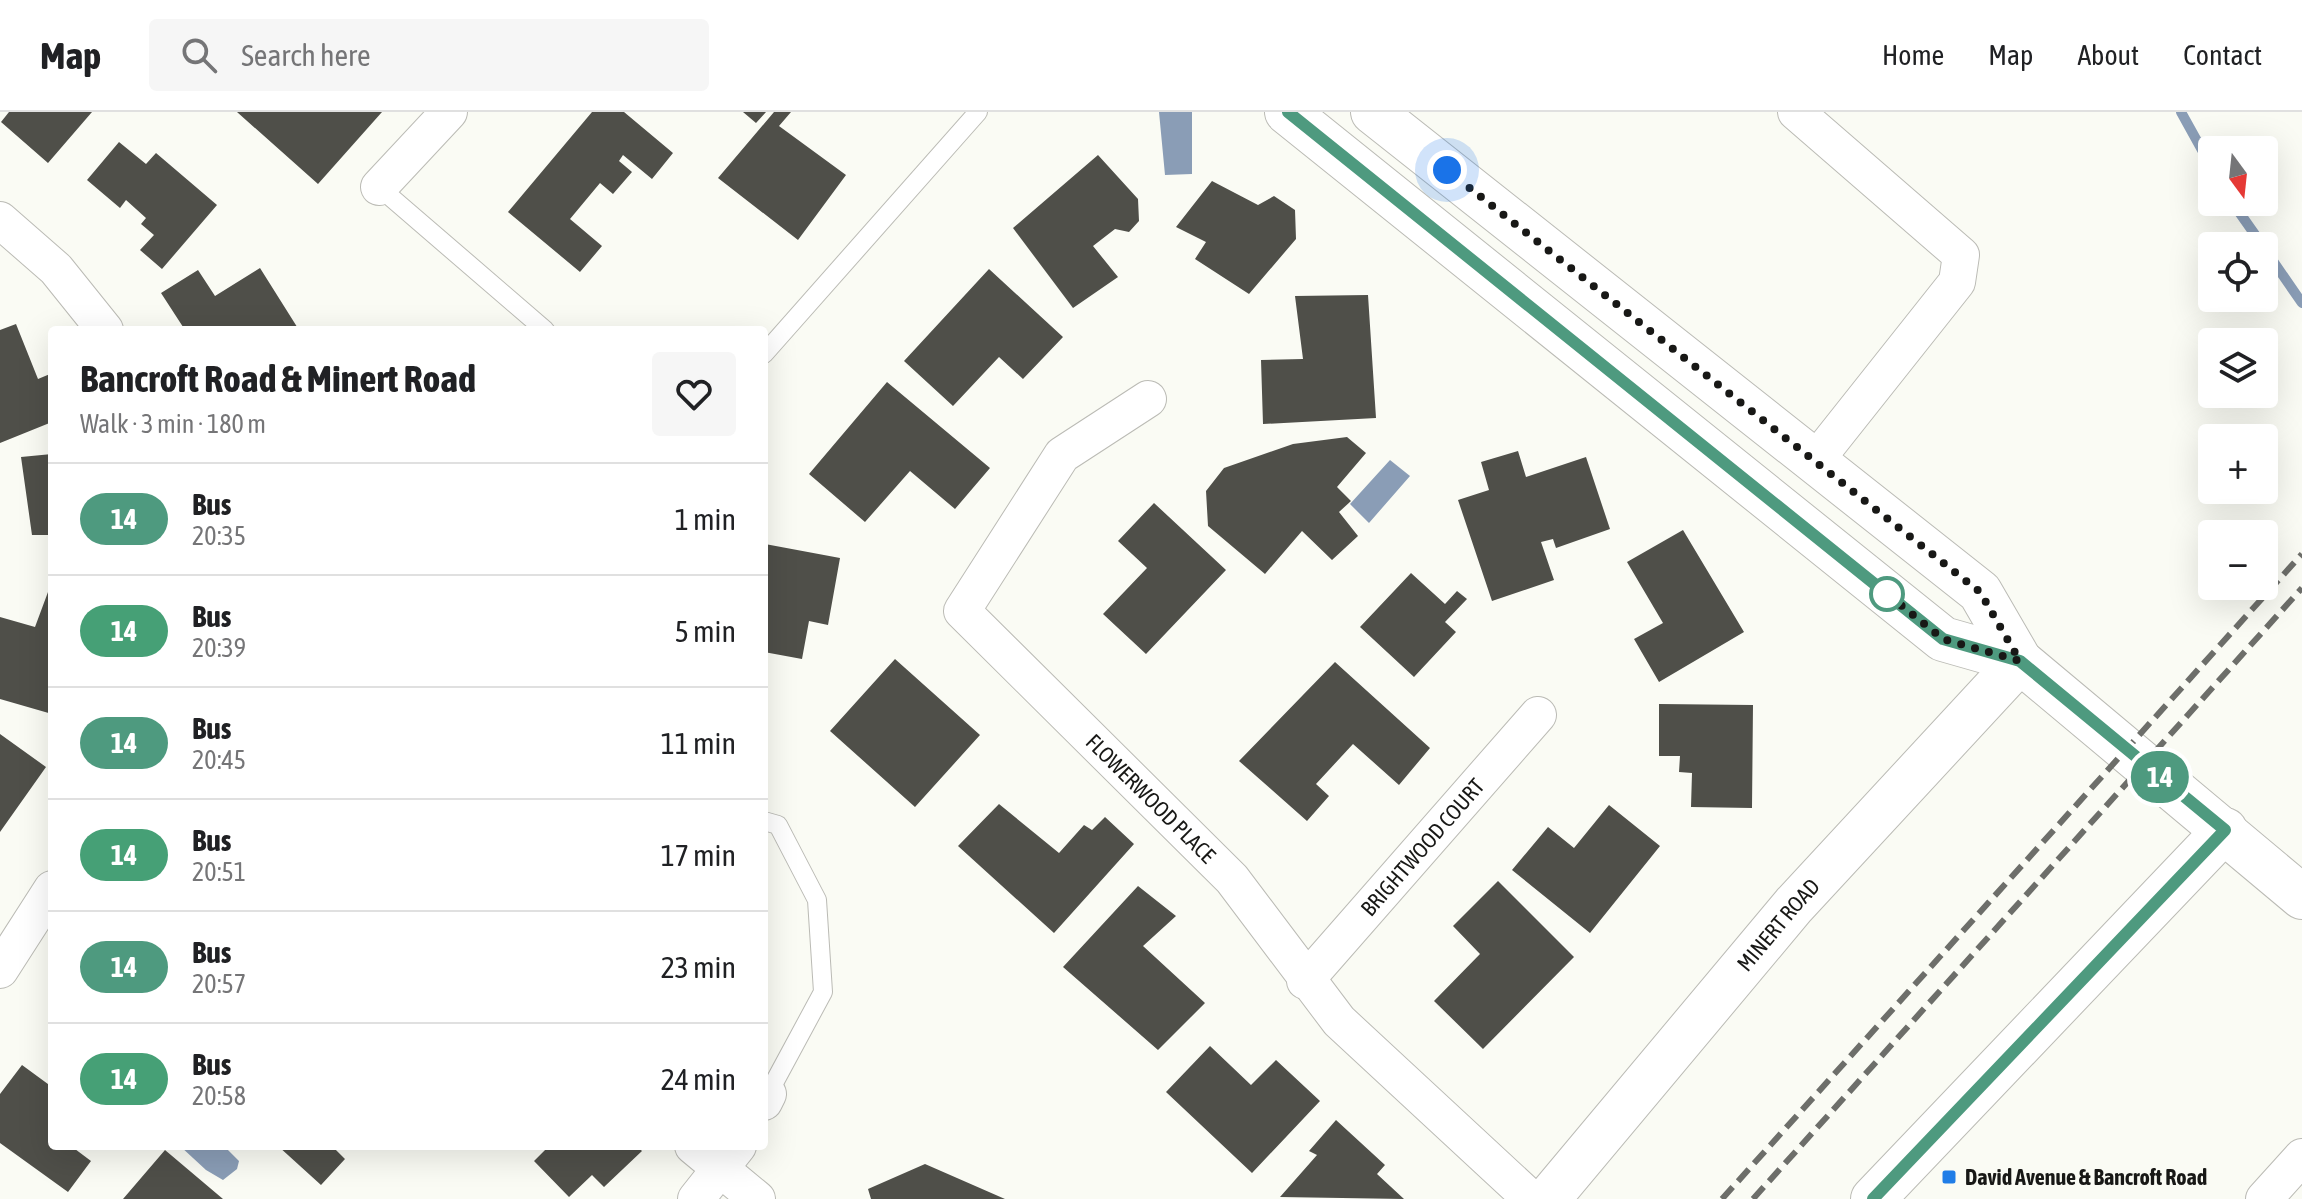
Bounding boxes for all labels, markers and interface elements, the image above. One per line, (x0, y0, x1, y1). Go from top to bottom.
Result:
search box (149, 19, 709, 91)
icon: search (177, 33, 221, 77)
text: Map (40, 34, 101, 77)
text: Search here (241, 38, 371, 72)
text: Home (1882, 39, 1944, 71)
text: Map (1988, 39, 2033, 71)
text: About (2077, 39, 2139, 71)
text: Contact (2183, 39, 2262, 71)
north arrow (2198, 136, 2278, 216)
map controls (2198, 136, 2278, 600)
your location (1427, 150, 1467, 190)
button: locate (2198, 232, 2278, 312)
button: layers (2198, 328, 2278, 408)
button: heart (652, 352, 736, 436)
text: Bancroft Road & Minert Road (80, 357, 476, 400)
text: Walk · 3 min · 180 m (80, 409, 266, 439)
button: + (2198, 424, 2278, 504)
text: Bus (192, 487, 231, 521)
text: 1 min (675, 502, 736, 536)
text: 14 (111, 503, 137, 535)
button: − (2198, 520, 2278, 600)
text: 20:35 (192, 521, 246, 551)
unlabelled marker (1870, 577, 1904, 611)
text: Bus (192, 599, 231, 633)
text: 5 min (675, 614, 736, 648)
text: 14 (111, 615, 137, 647)
text: 20:39 (192, 633, 246, 663)
text: Bus (192, 711, 231, 745)
text: 11 min (661, 726, 736, 760)
text: 14 (111, 727, 137, 759)
street label: FLOWERWOOD PLACE (1081, 729, 1221, 869)
text: 20:45 (192, 745, 246, 775)
line badge: 14 (2124, 751, 2196, 803)
text: 14 (2147, 761, 2173, 793)
street label: BRIGHTWOOD COURT (1355, 773, 1490, 921)
text: Bus (192, 823, 231, 857)
text: 17 min (661, 838, 736, 872)
text: 14 (111, 839, 137, 871)
text: 20:51 (192, 857, 246, 887)
street label: MINERT ROAD (1731, 873, 1825, 976)
text: Bus (192, 935, 231, 969)
text: 23 min (661, 950, 736, 984)
text: 14 (111, 951, 137, 983)
text: 20:57 (192, 969, 246, 999)
text: Bus (192, 1047, 231, 1081)
text: 24 min (661, 1062, 736, 1096)
text: 14 (111, 1063, 137, 1095)
text: 20:58 (192, 1081, 246, 1111)
place label: David Avenue & Bancroft Road (1965, 1164, 2207, 1190)
marker: David Avenue & Bancroft Road (1940, 1168, 1958, 1186)

